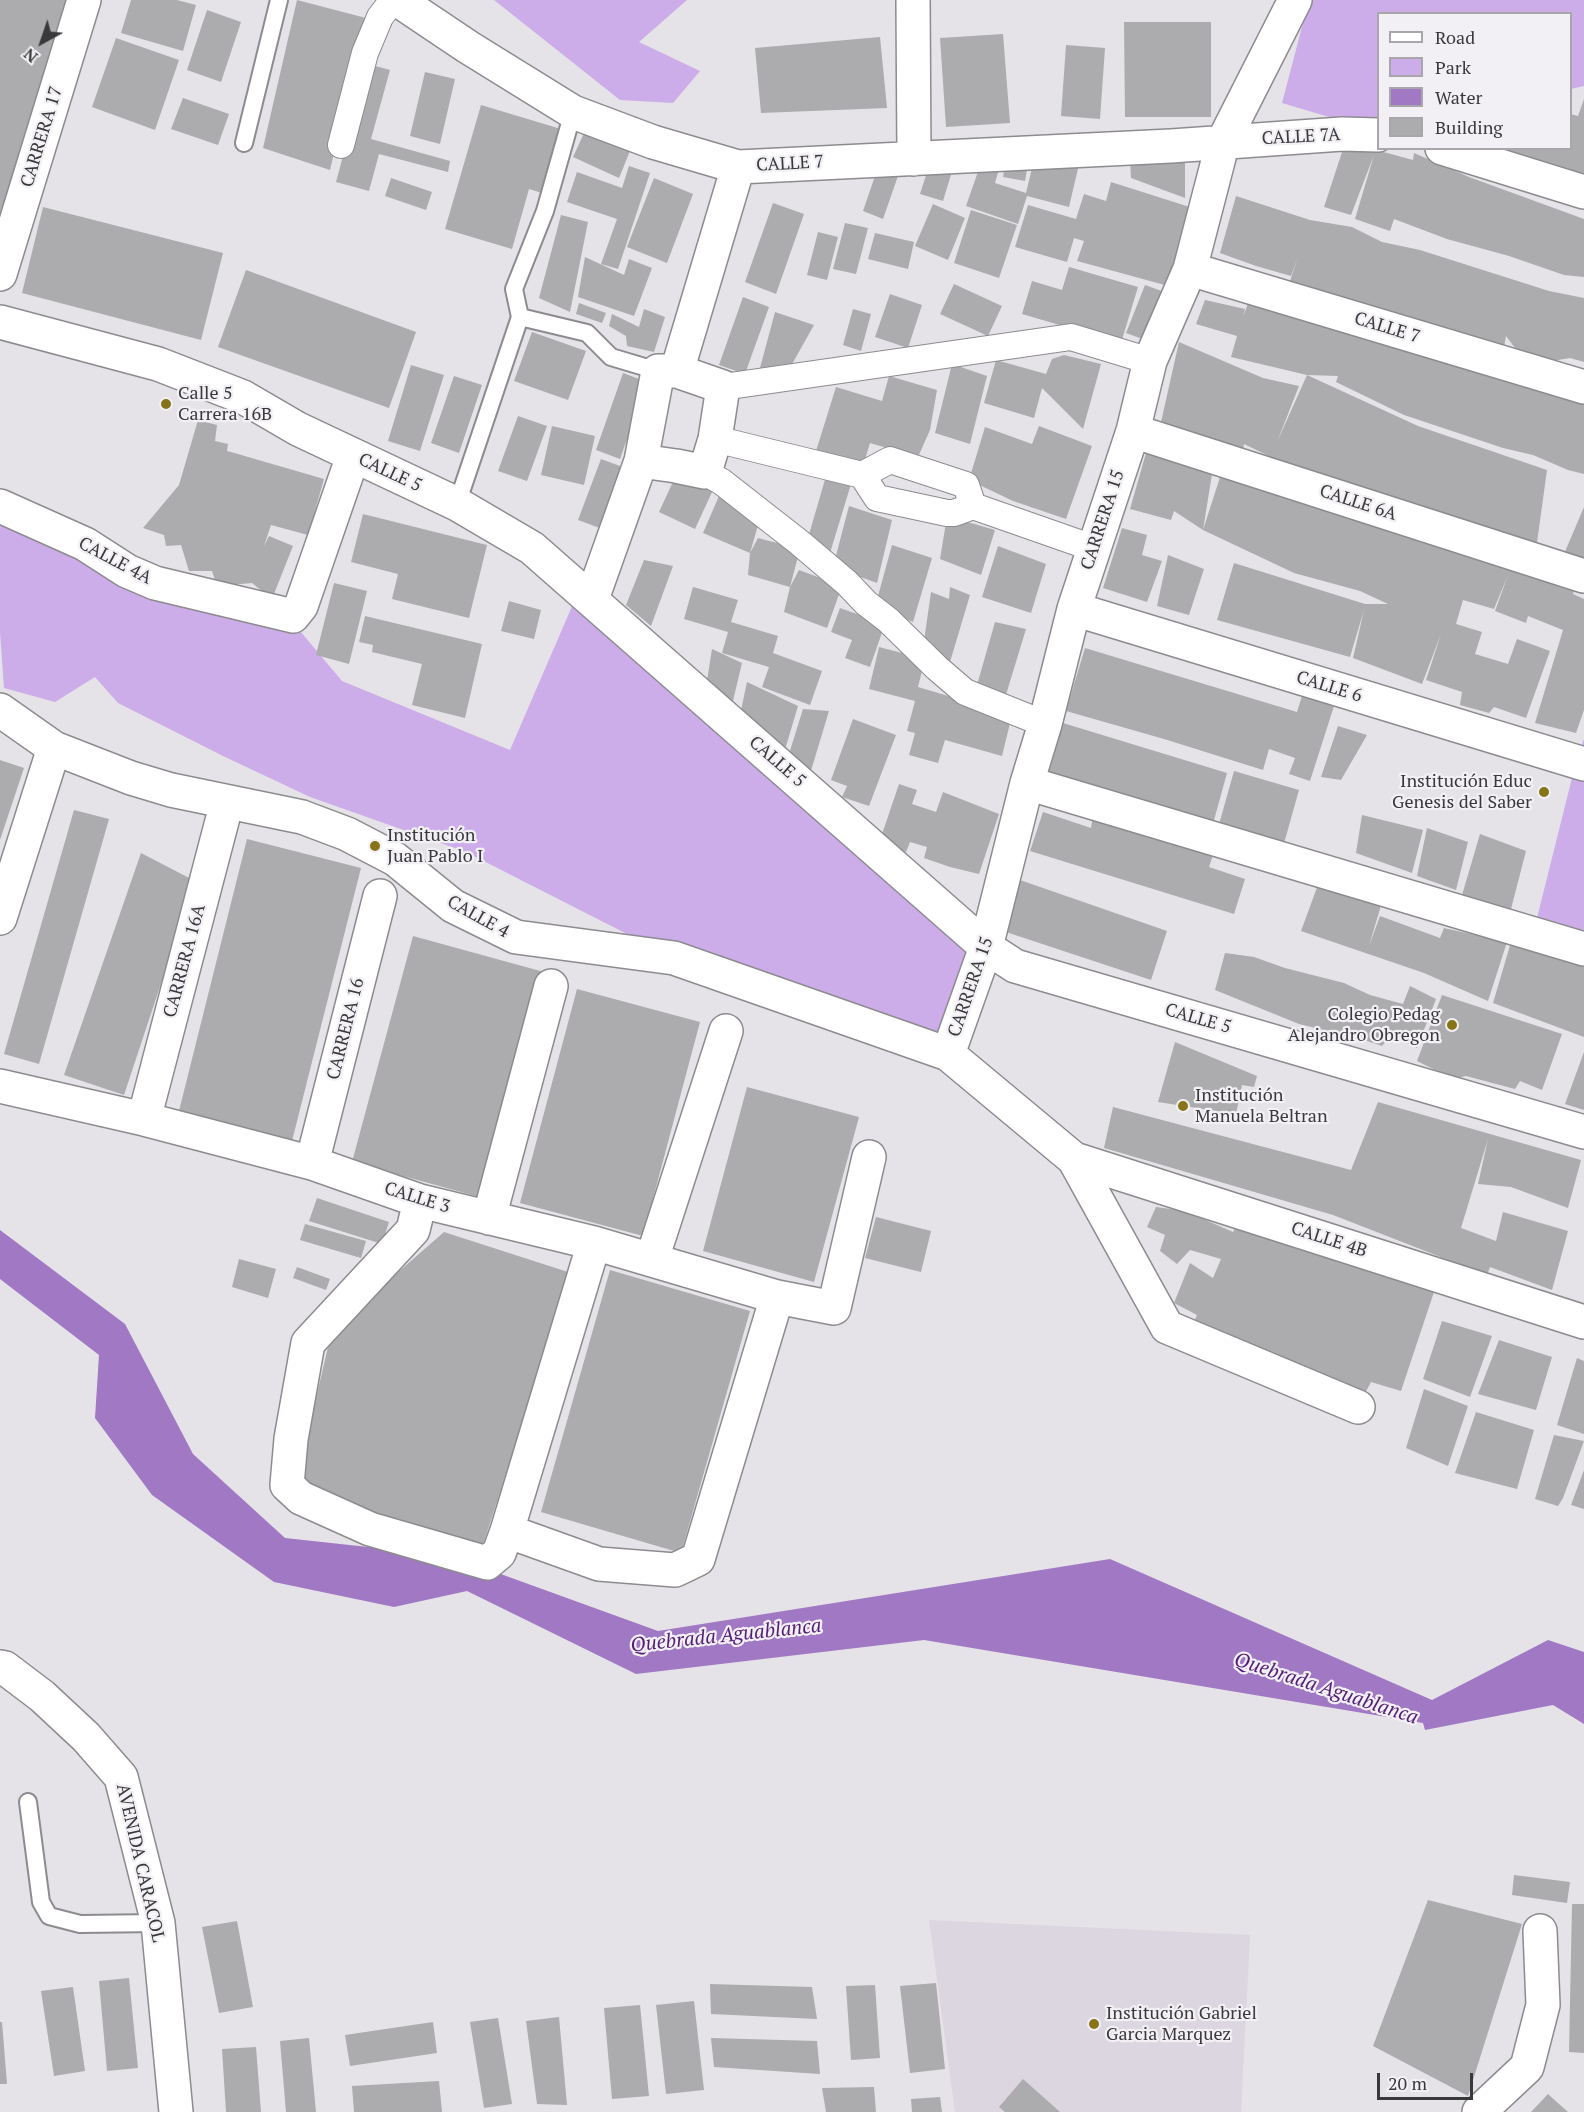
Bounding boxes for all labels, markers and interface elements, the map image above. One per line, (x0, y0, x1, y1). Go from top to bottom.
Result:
north arrow (12, 12, 72, 72)
legend (1377, 12, 1572, 150)
text: Road (1435, 25, 1475, 49)
text: N (19, 43, 42, 68)
text: Park (1435, 55, 1471, 79)
street label: CARRERA 17 (16, 84, 68, 190)
text: Water (1435, 85, 1482, 109)
text: Building (1435, 115, 1503, 139)
street label: CALLE 7A (1261, 124, 1341, 150)
street label: CALLE 7 (756, 151, 824, 177)
street label: CALLE 7 (1351, 308, 1423, 348)
place label: Calle 5 Carrera 16B (178, 383, 272, 426)
marker: Calle 5 Carrera 16B (159, 397, 173, 411)
street label: CALLE 5 (355, 449, 425, 497)
street label: CARRERA 15 (1077, 467, 1129, 573)
street label: CALLE 6A (1317, 480, 1399, 526)
street label: CALLE 4A (75, 533, 155, 589)
street label: CALLE 6 (1293, 667, 1365, 707)
street label: CALLE 5 (744, 732, 810, 792)
place label: Institución Educ Genesis del Saber (1392, 771, 1532, 814)
marker: Institución Educ Genesis del Saber (1537, 785, 1551, 799)
place label: Institución Juan Pablo I (387, 825, 483, 868)
marker: Institución Juan Pablo I (368, 839, 382, 853)
street label: CALLE 4 (443, 891, 513, 943)
street label: CARRERA 16A (159, 902, 211, 1020)
street label: CARRERA 15 (944, 934, 998, 1040)
street label: CARRERA 16 (323, 976, 369, 1082)
street label: CALLE 5 (1163, 999, 1233, 1039)
place label: Colegio Pedag Alejandro Obregon (1288, 1004, 1440, 1046)
marker: Colegio Pedag Alejandro Obregon (1445, 1018, 1459, 1032)
place label: Institución Manuela Beltran (1195, 1085, 1328, 1128)
marker: Institución Manuela Beltran (1176, 1099, 1190, 1113)
street label: CALLE 3 (381, 1178, 453, 1218)
street label: CALLE 4B (1288, 1218, 1370, 1262)
water label: Quebrada Aguablanca (629, 1614, 823, 1658)
water label: Quebrada Aguablanca (1231, 1648, 1421, 1730)
street label: AVENIDA CARACOL (111, 1782, 169, 1944)
place label: Institución Gabriel Garcia Marquez (1106, 2003, 1257, 2046)
marker: Institución Gabriel Garcia Marquez (1087, 2017, 1101, 2031)
scale bar (1380, 2061, 1476, 2099)
text: 20 m (1388, 2071, 1427, 2095)

